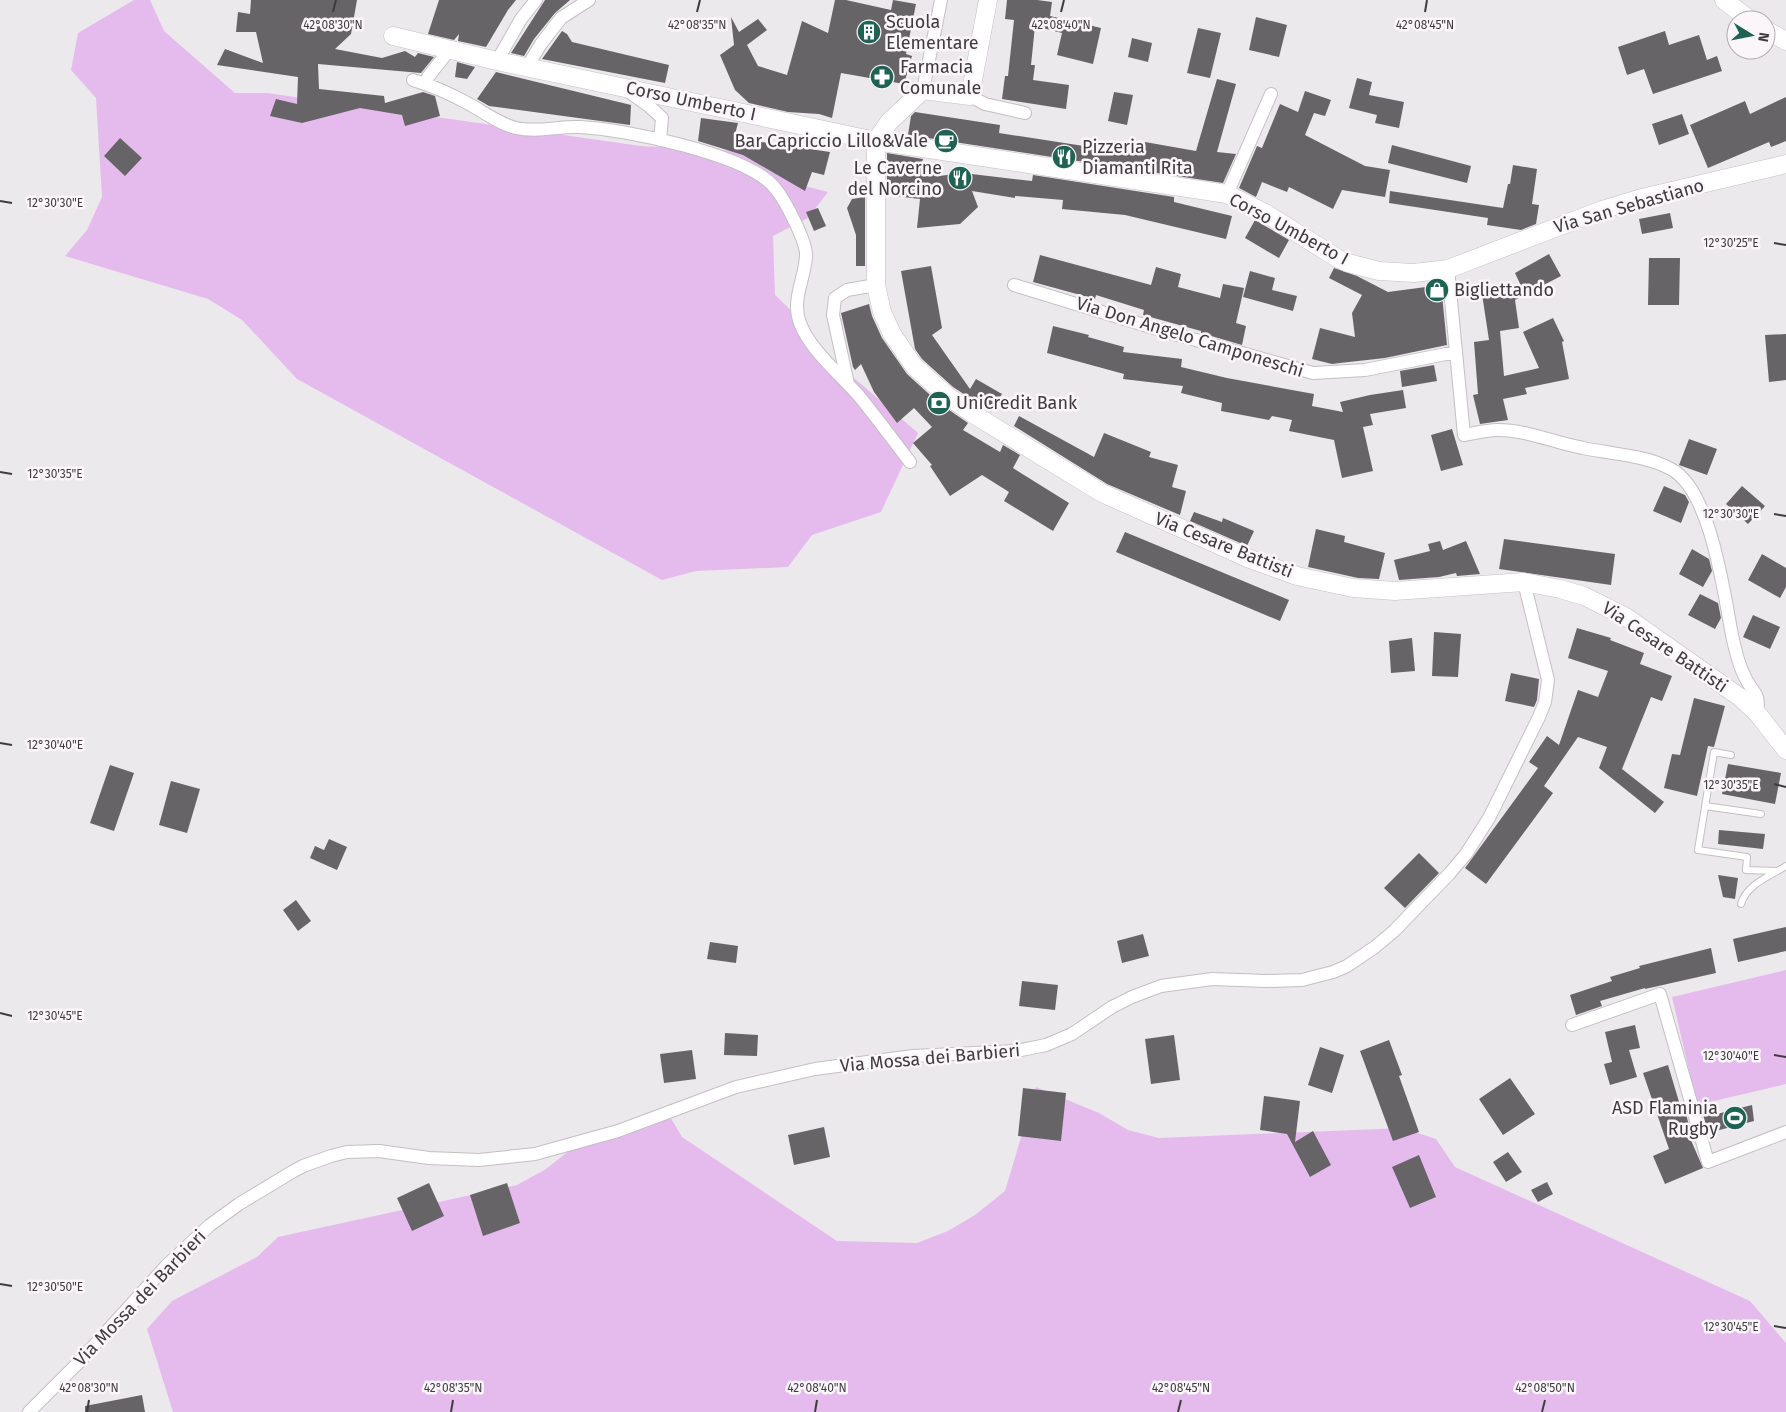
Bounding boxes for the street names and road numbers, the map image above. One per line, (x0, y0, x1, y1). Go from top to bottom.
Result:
street label: Corso Umberto I (624, 76, 758, 126)
street label: Via San Sebastiano (1551, 174, 1707, 238)
street label: Corso Umberto I (1225, 188, 1353, 270)
street label: Via Don Angelo Camponeschi (1074, 292, 1306, 382)
street label: Via Cesare Battisti (1152, 507, 1296, 583)
street label: Via Cesare Battisti (1598, 597, 1732, 697)
street label: Via Mossa dei Barbieri (839, 1039, 1021, 1077)
street label: Via Mossa dei Barbieri (69, 1225, 211, 1371)

